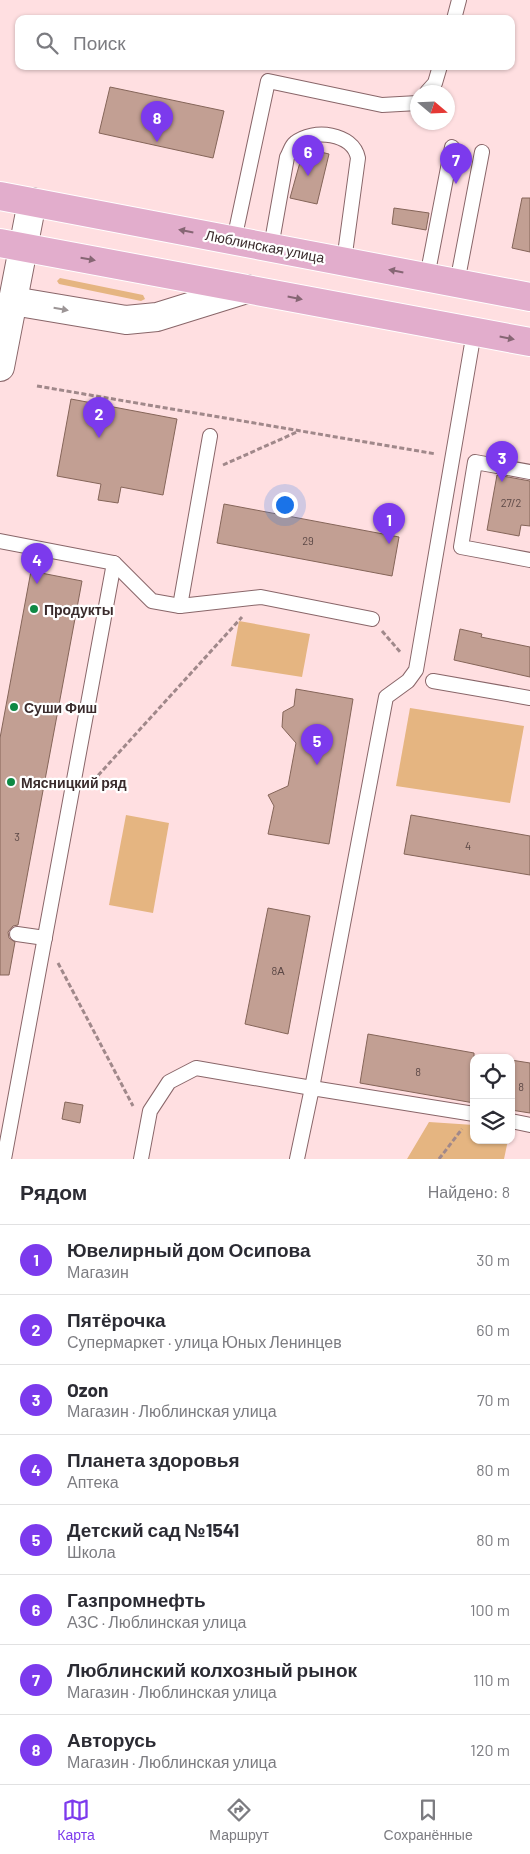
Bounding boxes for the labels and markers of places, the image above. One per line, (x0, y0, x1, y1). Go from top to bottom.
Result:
pin: 8 (141, 101, 173, 142)
pin: 6 (292, 135, 324, 176)
pin: 7 (440, 143, 472, 184)
pin: 2 (83, 397, 115, 438)
pin: 3 (486, 441, 518, 482)
pin: 1 (373, 503, 405, 544)
pin: 4 (21, 543, 53, 584)
place label: Продукты (44, 601, 114, 618)
marker: Продукты (28, 603, 40, 615)
place label: Суши Фиш (24, 699, 97, 716)
marker: Суши Фиш (8, 701, 20, 713)
pin: 5 (301, 724, 333, 765)
place label: Мясницкий ряд (21, 774, 127, 791)
marker: Мясницкий ряд (5, 776, 17, 788)

